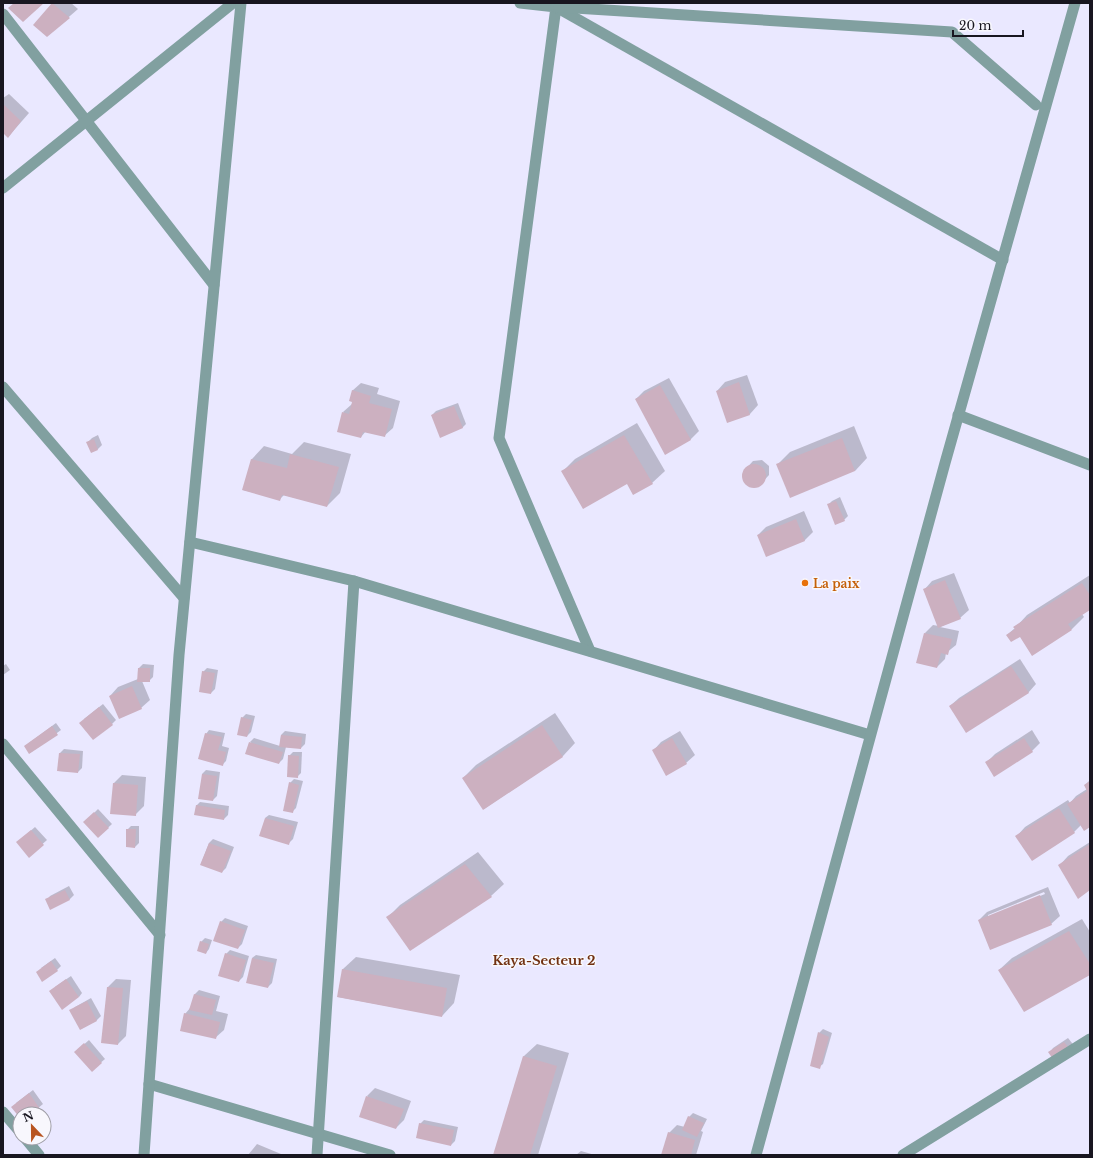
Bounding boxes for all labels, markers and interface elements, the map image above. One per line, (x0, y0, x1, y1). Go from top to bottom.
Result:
scale bar (953, 12, 1023, 38)
text: 20 m (959, 18, 991, 33)
place label: La paix (813, 576, 860, 591)
marker: La paix (800, 578, 810, 588)
district label: Kaya-Secteur 2 (493, 952, 596, 969)
north arrow (12, 1106, 52, 1146)
text: N (21, 1108, 36, 1125)

